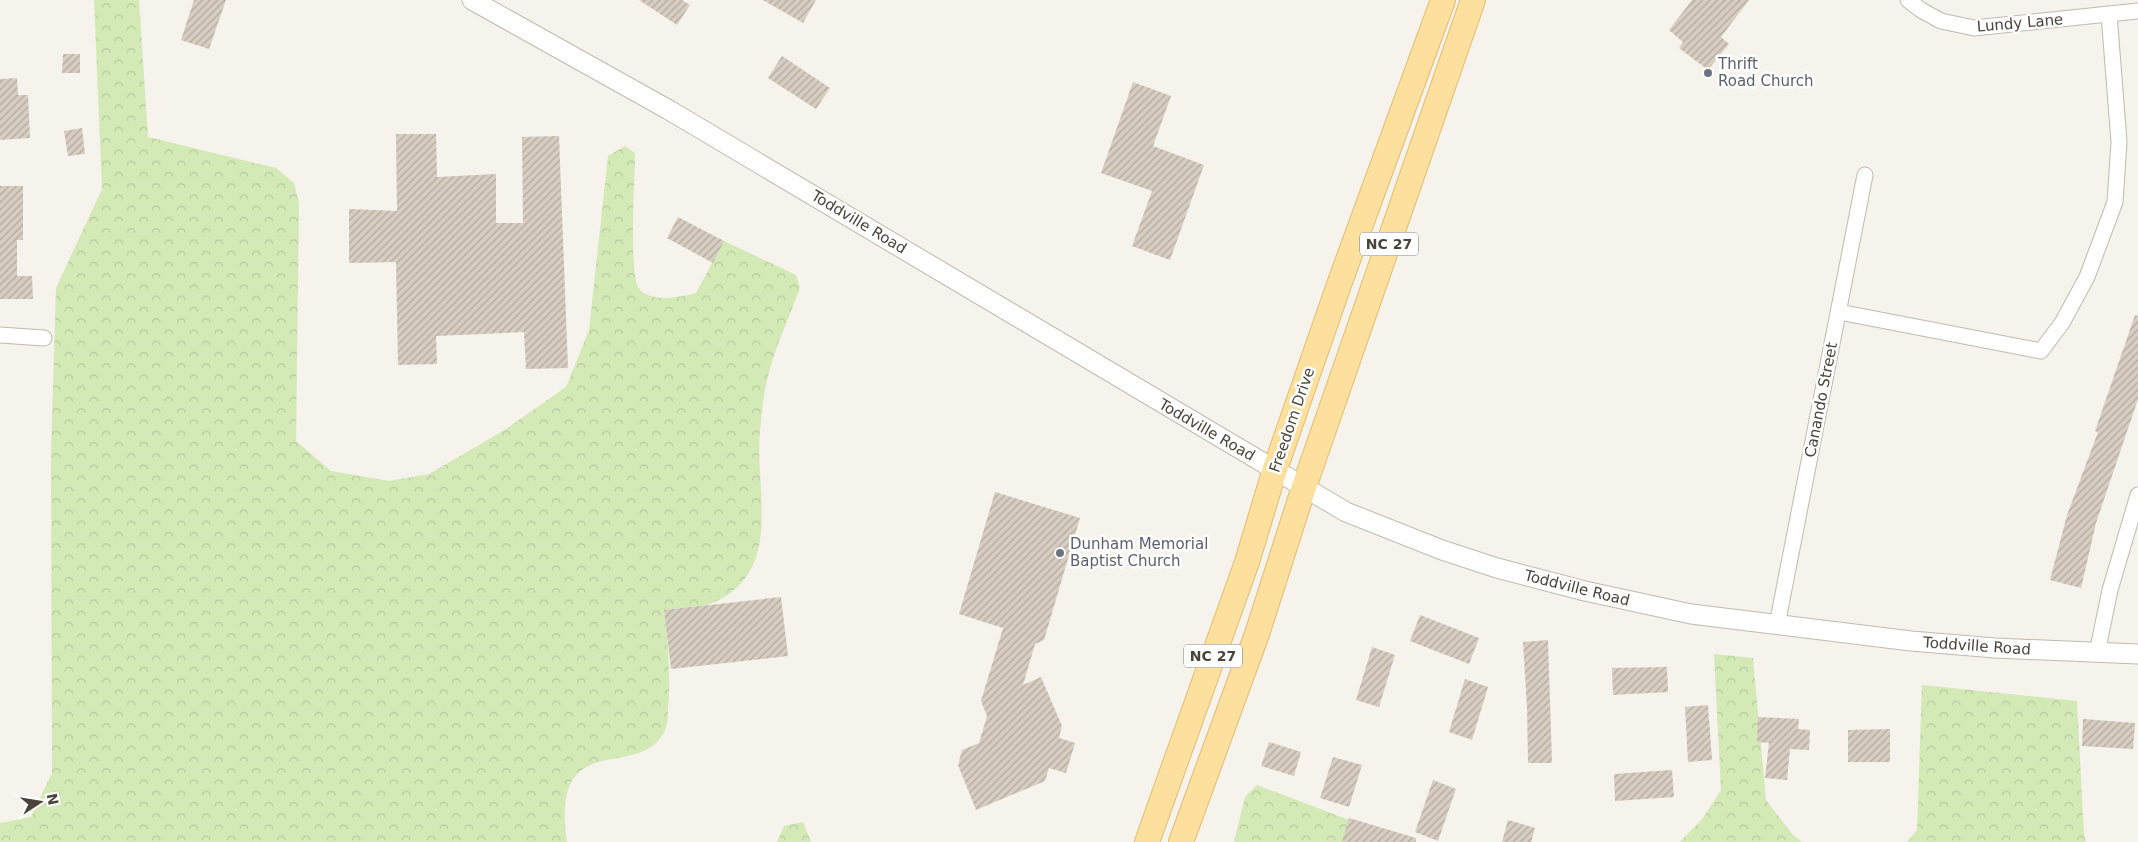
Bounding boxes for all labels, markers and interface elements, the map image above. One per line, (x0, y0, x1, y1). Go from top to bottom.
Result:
street label: Lundy Lane (1976, 10, 2064, 36)
place label: Thrift Road Church (1717, 55, 1814, 90)
marker: Thrift Road Church (1702, 67, 1714, 79)
street label: Toddville Road (807, 186, 910, 257)
road number: NC 27 (1360, 232, 1418, 255)
street label: Canando Street (1801, 341, 1841, 459)
street label: Freedom Drive (1266, 365, 1318, 475)
street label: Toddville Road (1155, 395, 1258, 465)
place label: Dunham Memorial Baptist Church (1070, 535, 1208, 570)
marker: Dunham Memorial Baptist Church (1054, 547, 1066, 559)
street label: Toddville Road (1522, 566, 1632, 610)
street label: Toddville Road (1922, 633, 2031, 659)
road number: NC 27 (1184, 644, 1242, 668)
north arrow (15, 777, 65, 827)
text: N (44, 792, 62, 807)

